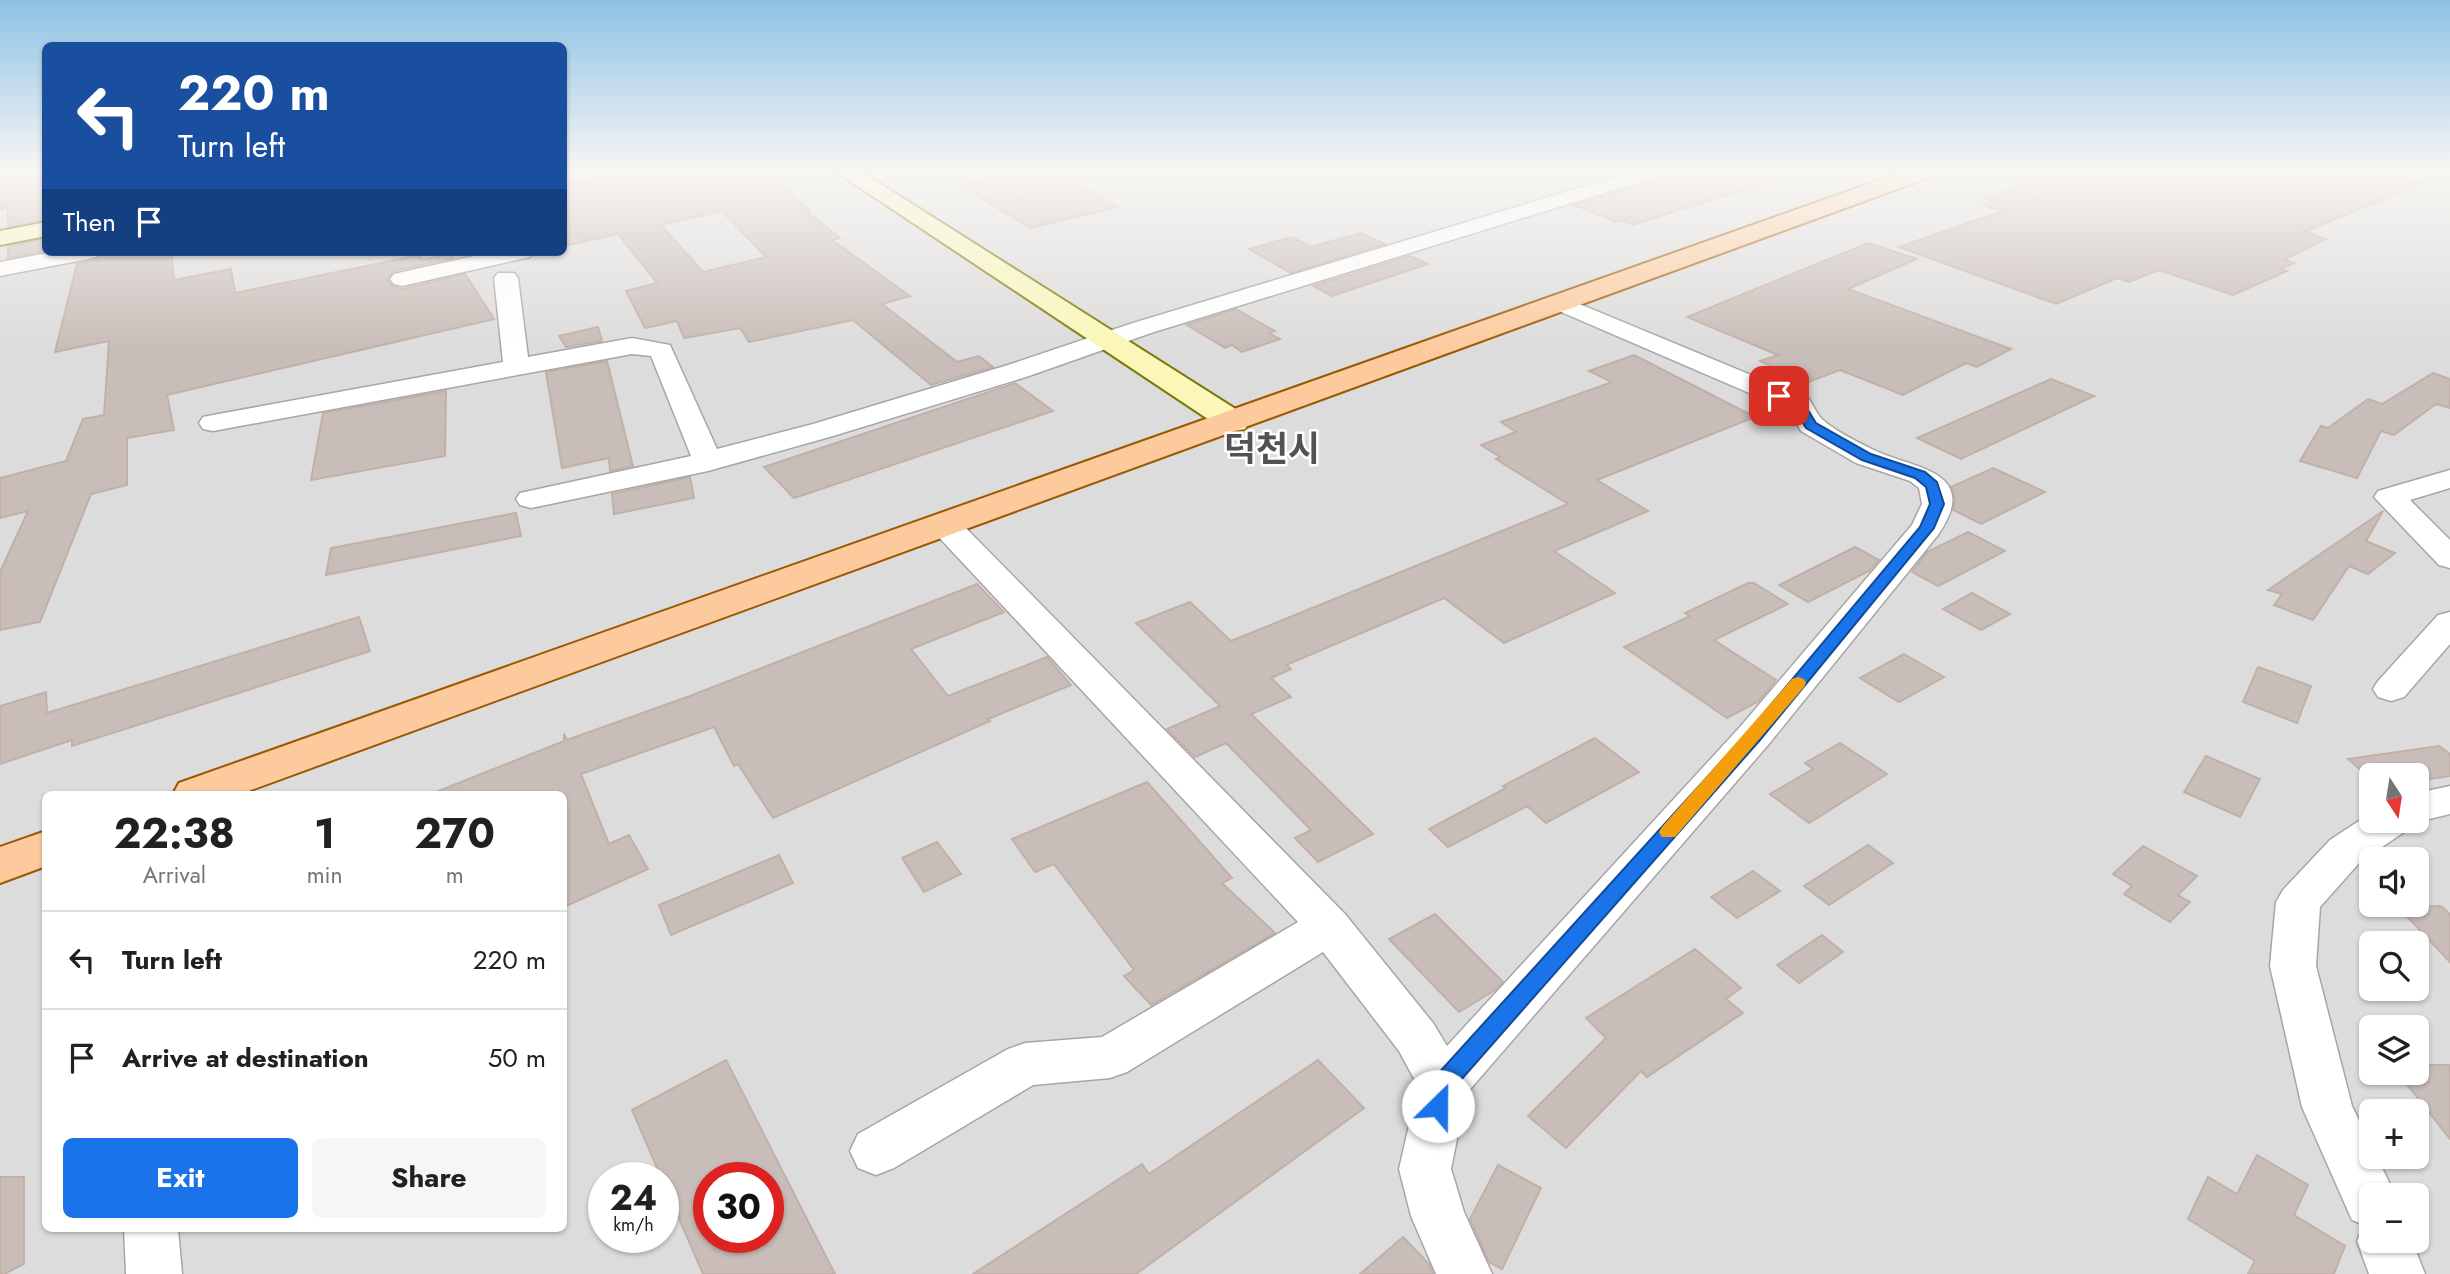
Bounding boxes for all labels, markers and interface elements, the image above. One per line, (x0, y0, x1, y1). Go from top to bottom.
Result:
text: 220 m (178, 58, 330, 128)
icon: left (63, 70, 154, 161)
text: Turn left (178, 123, 285, 169)
text: Then (63, 203, 116, 241)
icon: arrive (130, 203, 168, 241)
pin (1749, 366, 1809, 426)
icon: arrive (1760, 377, 1798, 415)
district label: 덕천시 (1224, 424, 1320, 474)
north arrow (2359, 763, 2429, 833)
map controls (2359, 763, 2429, 1253)
text: 22:38 (114, 803, 235, 864)
text: 1 (314, 803, 335, 864)
text: 270 (414, 803, 495, 864)
button: sound (2359, 847, 2429, 917)
text: Arrival (143, 858, 206, 892)
text: min (307, 858, 343, 892)
text: m (446, 858, 464, 892)
button: search (2359, 931, 2429, 1001)
icon: left (63, 941, 101, 979)
text: Turn left (122, 941, 222, 979)
text: 220 m (473, 941, 546, 979)
button: layers (2359, 1015, 2429, 1085)
icon: arrive (63, 1039, 101, 1077)
text: Arrive at destination (122, 1039, 369, 1077)
text: 50 m (488, 1039, 546, 1077)
position arrow (1401, 1069, 1475, 1143)
button: + (2359, 1099, 2429, 1169)
button: Exit (63, 1138, 298, 1218)
button: Share (312, 1138, 546, 1218)
speed limit sign: 30 (693, 1162, 784, 1253)
text: 24 (610, 1173, 657, 1223)
button: − (2359, 1183, 2429, 1253)
text: km/h (613, 1212, 654, 1238)

